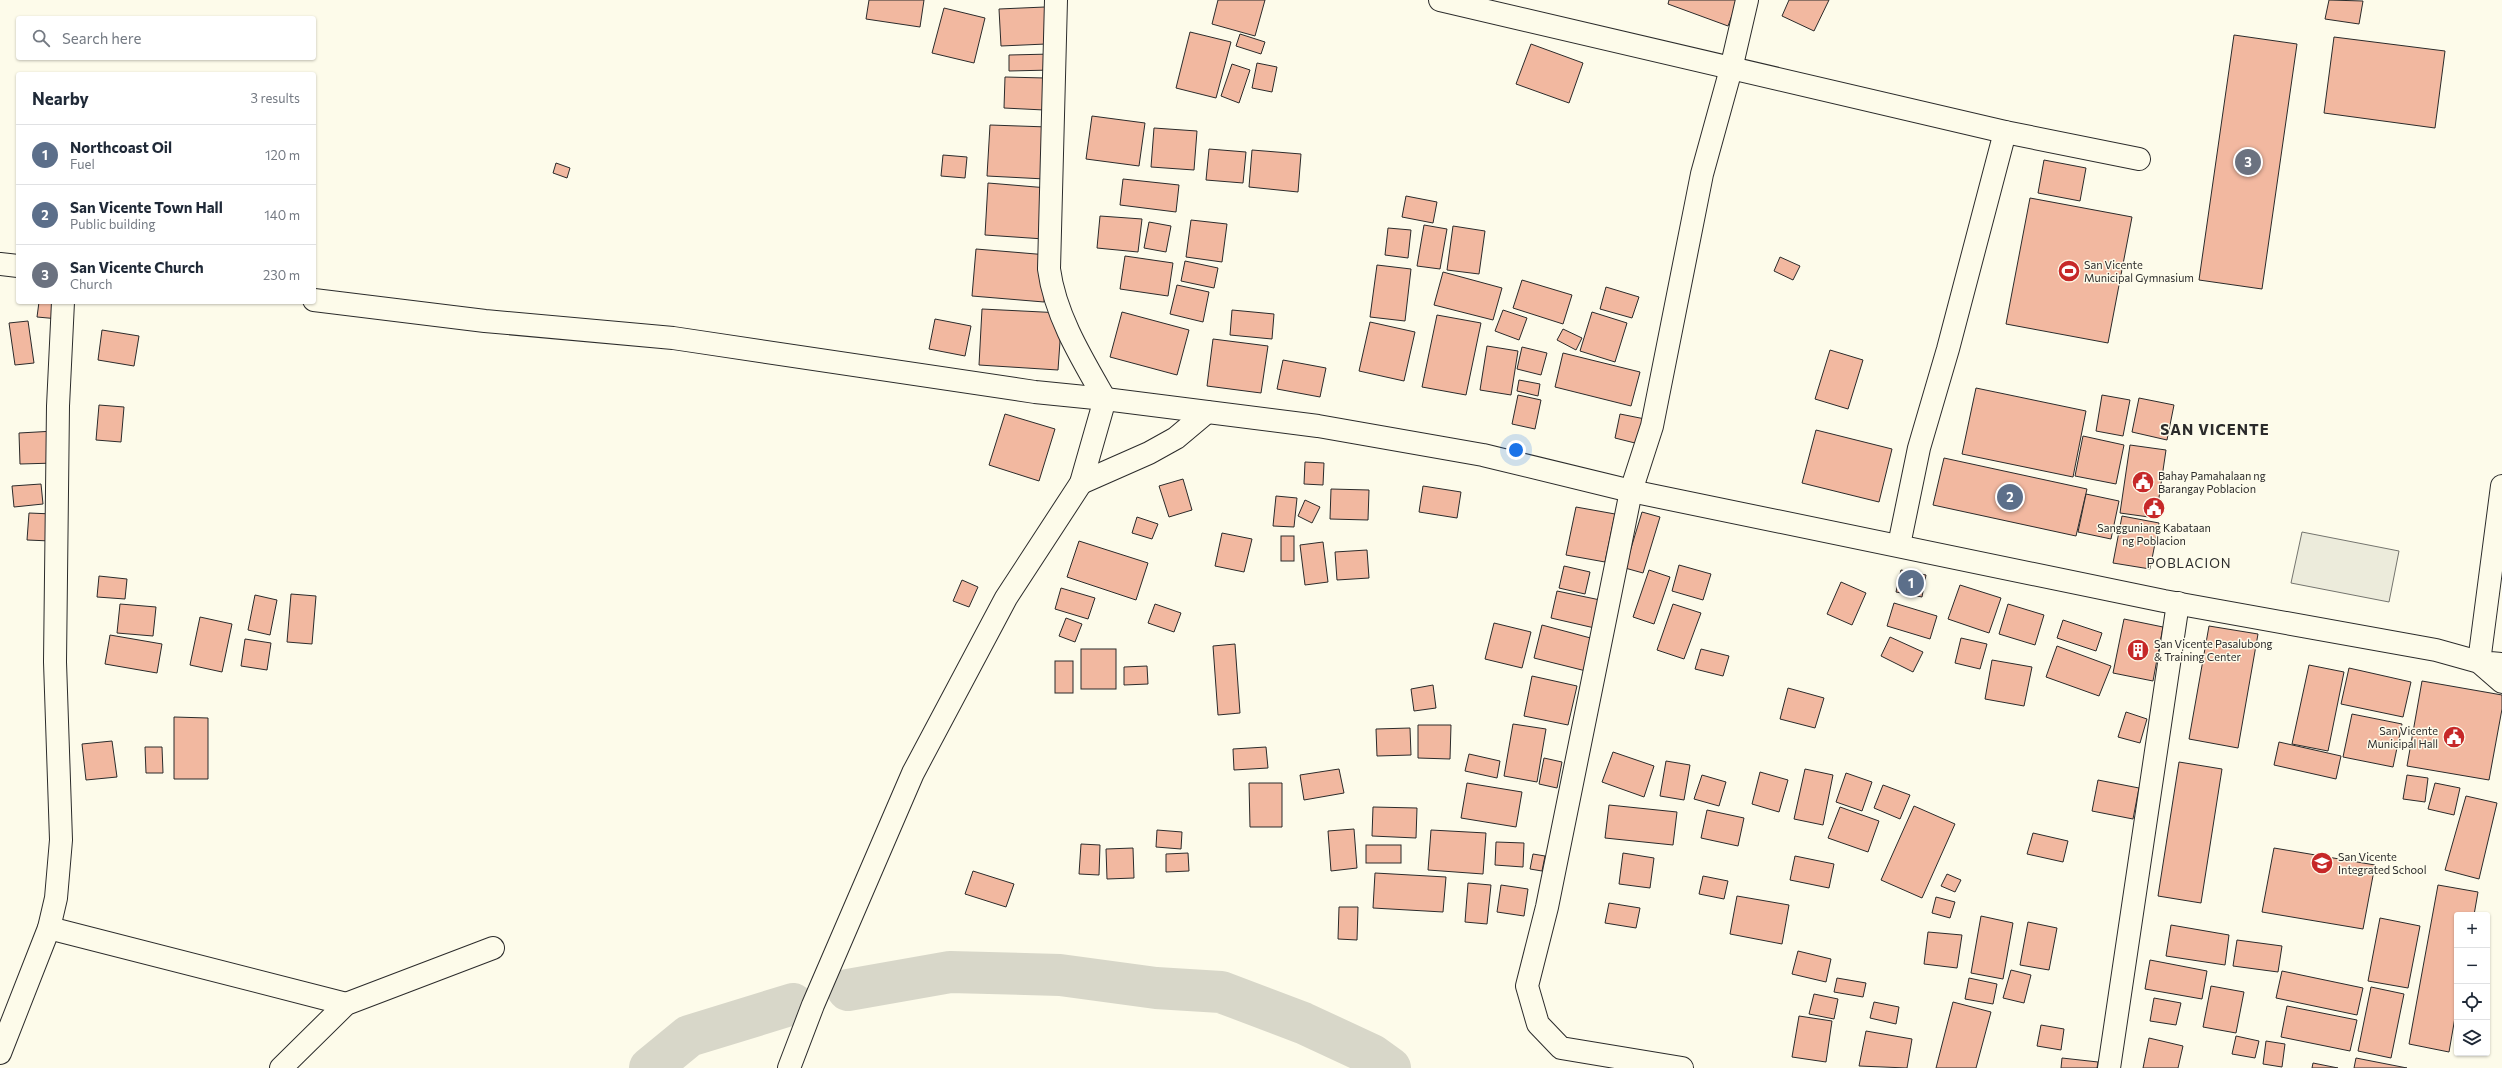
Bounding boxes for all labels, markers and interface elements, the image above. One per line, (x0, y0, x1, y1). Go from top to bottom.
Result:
search box (16, 16, 316, 60)
icon: search (30, 27, 52, 49)
text: Search here (62, 29, 141, 47)
text: Nearby (32, 88, 89, 109)
text: 3 results (251, 90, 300, 106)
text: Northcoast Oil (70, 138, 172, 156)
text: 1 (42, 147, 48, 163)
text: 120 m (265, 147, 300, 163)
pin: 3 (2235, 147, 2261, 177)
text: Fuel (70, 156, 95, 172)
text: San Vicente Town Hall (70, 198, 223, 216)
text: 2 (41, 207, 49, 223)
text: 140 m (264, 207, 300, 223)
text: Public building (70, 216, 156, 232)
text: San Vicente Church (70, 258, 204, 276)
sports icon: San Vicente Municipal Gymnasium (2056, 258, 2082, 284)
place label: San Vicente Municipal Gymnasium (2084, 258, 2194, 284)
text: 3 (41, 267, 49, 283)
text: 230 m (263, 267, 300, 283)
text: Church (70, 276, 112, 292)
district label: SAN VICENTE (2160, 420, 2270, 438)
your location (1506, 440, 1526, 460)
public building icon: Bahay Pamahalaan ng Barangay Poblacion (2130, 469, 2156, 495)
place label: Bahay Pamahalaan ng Barangay Poblacion (2158, 469, 2266, 495)
pin: 2 (1997, 482, 2023, 512)
public building icon: Sangguniang Kabataan ng Poblacion (2141, 495, 2167, 521)
place label: Sangguniang Kabataan ng Poblacion (2097, 521, 2211, 547)
district label: POBLACION (2146, 555, 2232, 571)
pin: 1 (1898, 568, 1924, 598)
building icon: San Vicente Pasalubong & Training Center (2125, 637, 2151, 663)
place label: San Vicente Pasalubong & Training Center (2154, 637, 2273, 663)
place label: San Vicente Municipal Hall (2367, 724, 2438, 750)
public building icon: San Vicente Municipal Hall (2441, 724, 2467, 750)
school or university icon: San Vicente Integrated School (2309, 850, 2335, 876)
place label: San Vicente Integrated School (2338, 850, 2426, 876)
map controls (2454, 912, 2490, 1056)
button: + (2454, 912, 2490, 948)
button: − (2454, 948, 2490, 984)
button: locate (2454, 984, 2490, 1020)
button: layers (2454, 1020, 2490, 1056)

